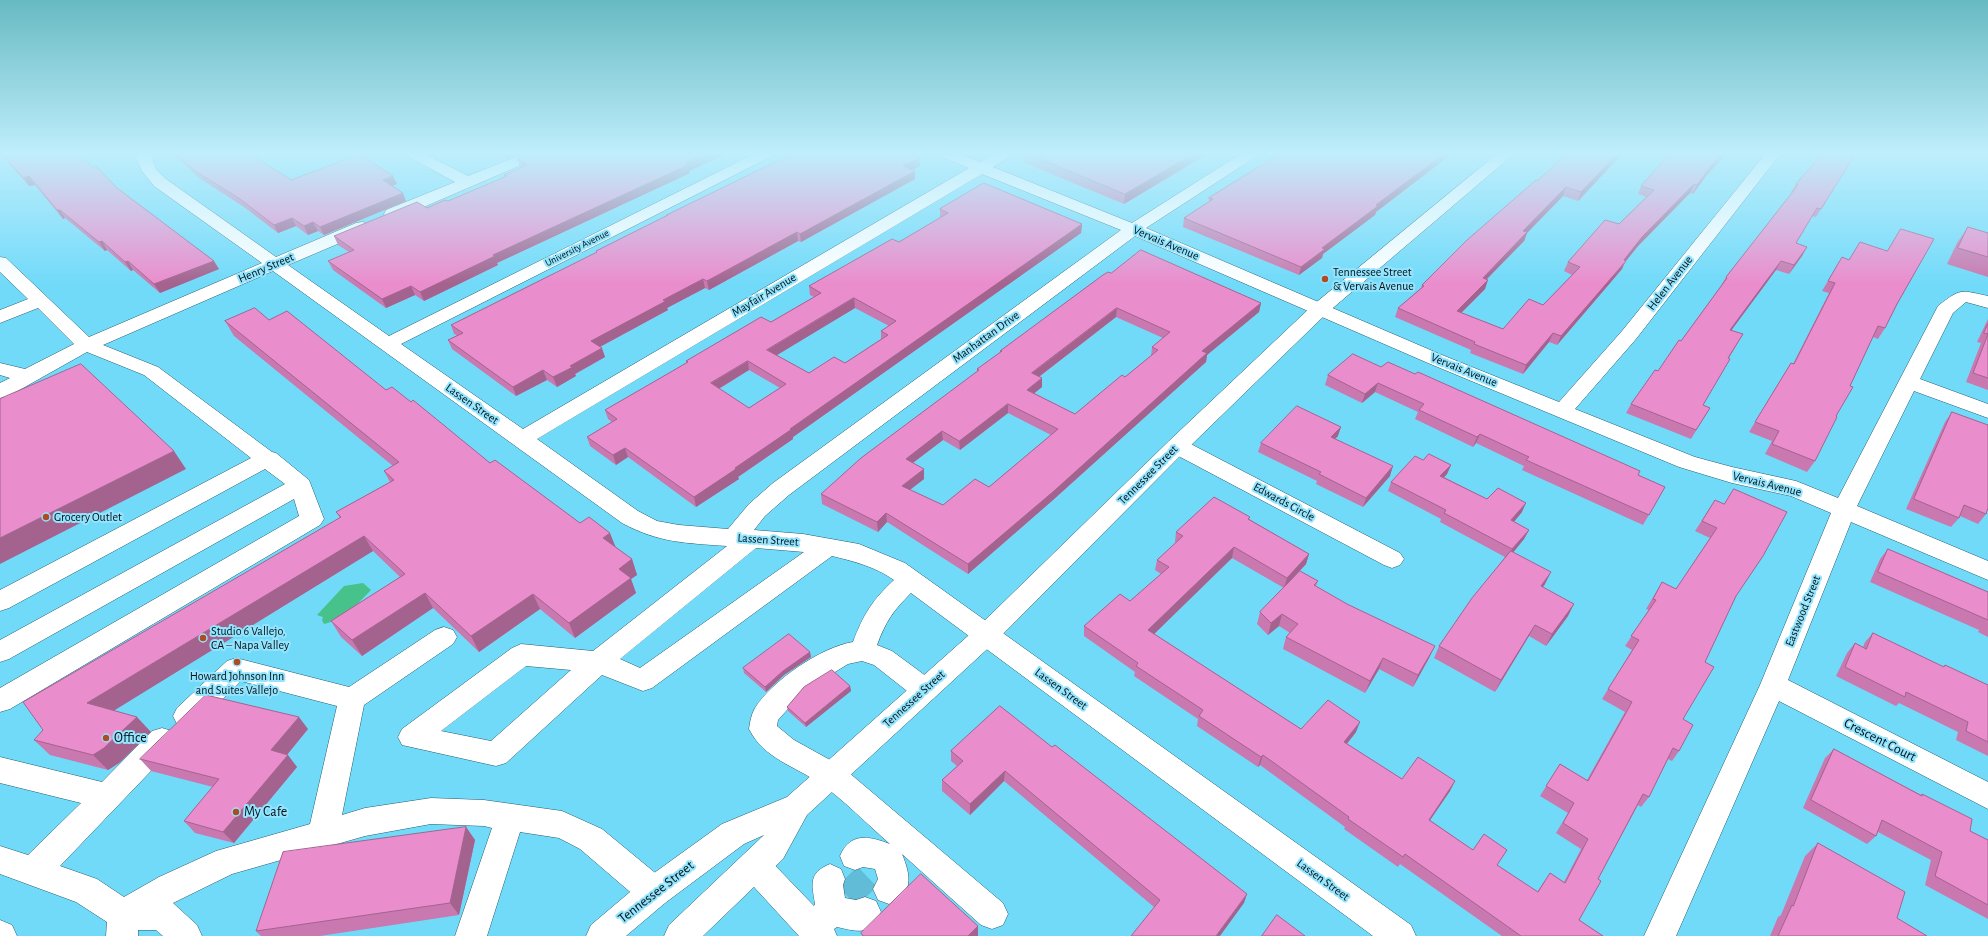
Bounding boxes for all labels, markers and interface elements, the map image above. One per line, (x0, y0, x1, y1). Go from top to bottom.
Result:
street label: Vervais Avenue (1131, 223, 1201, 263)
street label: University Avenue (543, 227, 611, 269)
street label: Henry Street (236, 250, 296, 286)
street label: Helen Avenue (1644, 253, 1696, 313)
place label: Tennessee Street & Vervais Avenue (1333, 265, 1414, 293)
street label: Mayfair Avenue (729, 270, 799, 320)
marker: Tennessee Street & Vervais Avenue (1320, 274, 1330, 284)
street label: Manhattan Drive (950, 308, 1022, 366)
street label: Vervais Avenue (1429, 350, 1499, 390)
street label: Lassen Street (443, 381, 501, 427)
street label: Tennessee Street (1115, 442, 1181, 508)
street label: Vervais Avenue (1731, 468, 1803, 500)
street label: Edwards Circle (1251, 480, 1317, 524)
place label: Grocery Outlet (54, 510, 122, 524)
marker: Grocery Outlet (41, 512, 51, 522)
street label: Lassen Street (737, 531, 799, 549)
street label: Eastwood Street (1782, 573, 1824, 649)
place label: Studio 6 Vallejo, CA – Napa Valley (211, 624, 289, 652)
marker: Studio 6 Vallejo, CA – Napa Valley (198, 633, 208, 643)
marker: Howard Johnson Inn and Suites Vallejo (232, 657, 242, 667)
street label: Lassen Street (1032, 665, 1090, 713)
street label: Tennessee Street (880, 667, 948, 731)
place label: Howard Johnson Inn and Suites Vallejo (190, 669, 284, 697)
street label: Crescent Court (1841, 715, 1919, 765)
place label: Office (114, 730, 147, 746)
marker: Office (101, 733, 111, 743)
place label: My Cafe (244, 804, 287, 820)
marker: My Cafe (231, 807, 241, 817)
street label: Lassen Street (1294, 856, 1352, 904)
street label: Tennessee Street (615, 857, 697, 927)

